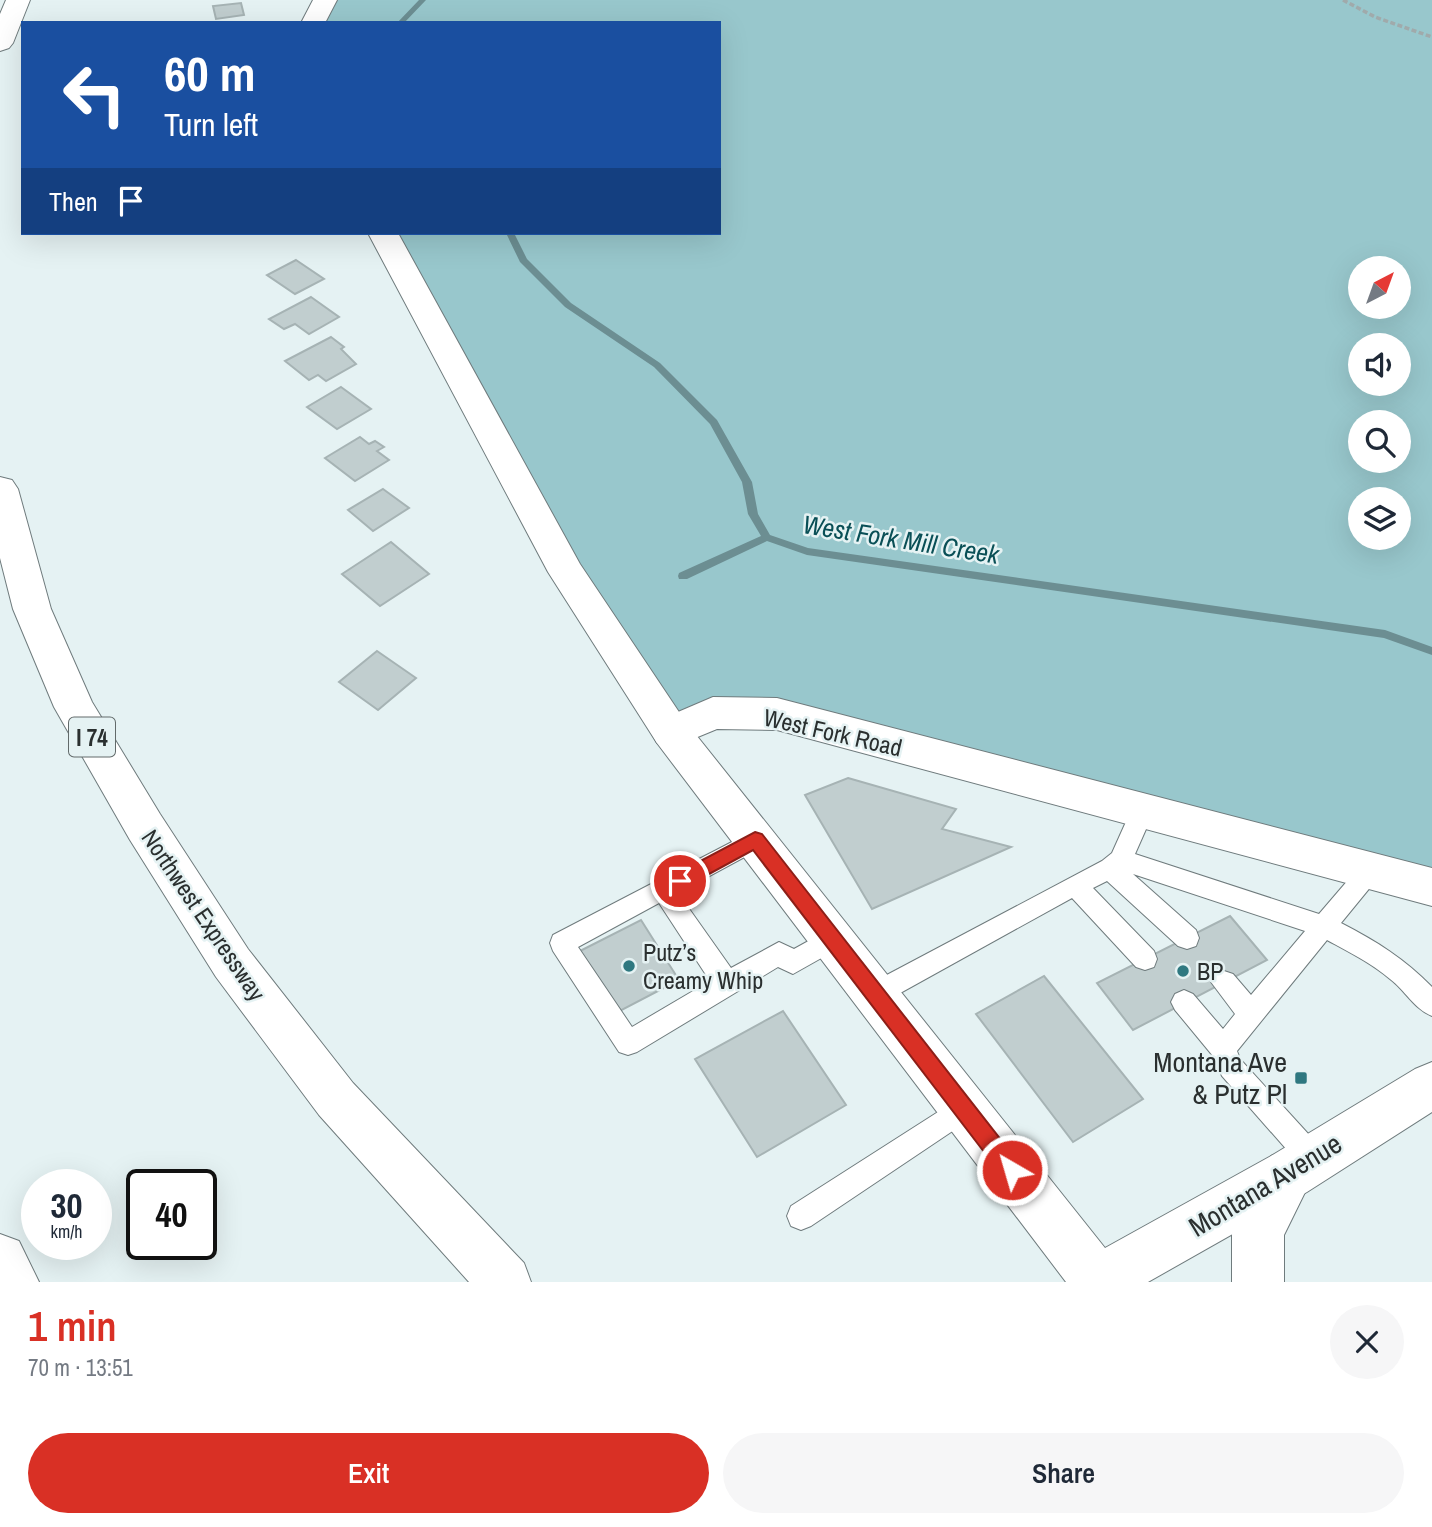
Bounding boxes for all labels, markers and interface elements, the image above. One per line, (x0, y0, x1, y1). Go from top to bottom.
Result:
text: 60 m (164, 40, 256, 106)
icon: left (49, 49, 140, 140)
text: Turn left (164, 103, 258, 146)
icon: arrive (112, 182, 150, 220)
text: Then (49, 184, 98, 219)
north arrow (1348, 256, 1410, 318)
map controls (1348, 256, 1411, 550)
button: sound (1348, 333, 1411, 396)
button: search (1348, 410, 1411, 473)
button: layers (1348, 487, 1411, 550)
water label: West Fork Mill Creek (801, 506, 1003, 572)
street label: West Fork Road (761, 701, 905, 763)
road number: I 74 (69, 718, 115, 757)
street label: Northwest Expressway (135, 823, 273, 1007)
pin (650, 851, 710, 911)
icon: arrive (661, 862, 699, 900)
place label: Putz’s Creamy Whip (643, 936, 763, 996)
place label: BP (1197, 955, 1223, 987)
marker: Putz’s Creamy Whip (621, 958, 637, 974)
marker: BP (1175, 963, 1191, 979)
place label: Montana Ave & Putz Pl (1153, 1043, 1287, 1113)
marker: Montana Ave & Putz Pl (1293, 1070, 1309, 1086)
street label: Montana Avenue (1182, 1124, 1348, 1246)
position arrow (975, 1133, 1049, 1207)
speed limit sign: 40 (126, 1169, 217, 1260)
text: 30 (51, 1182, 82, 1229)
text: km/h (51, 1219, 83, 1244)
text: 1 min (28, 1298, 117, 1354)
button: close (1330, 1305, 1404, 1379)
text: 70 m · 13:51 (28, 1352, 133, 1383)
button: Exit (28, 1433, 709, 1513)
button: Share (723, 1433, 1404, 1513)

